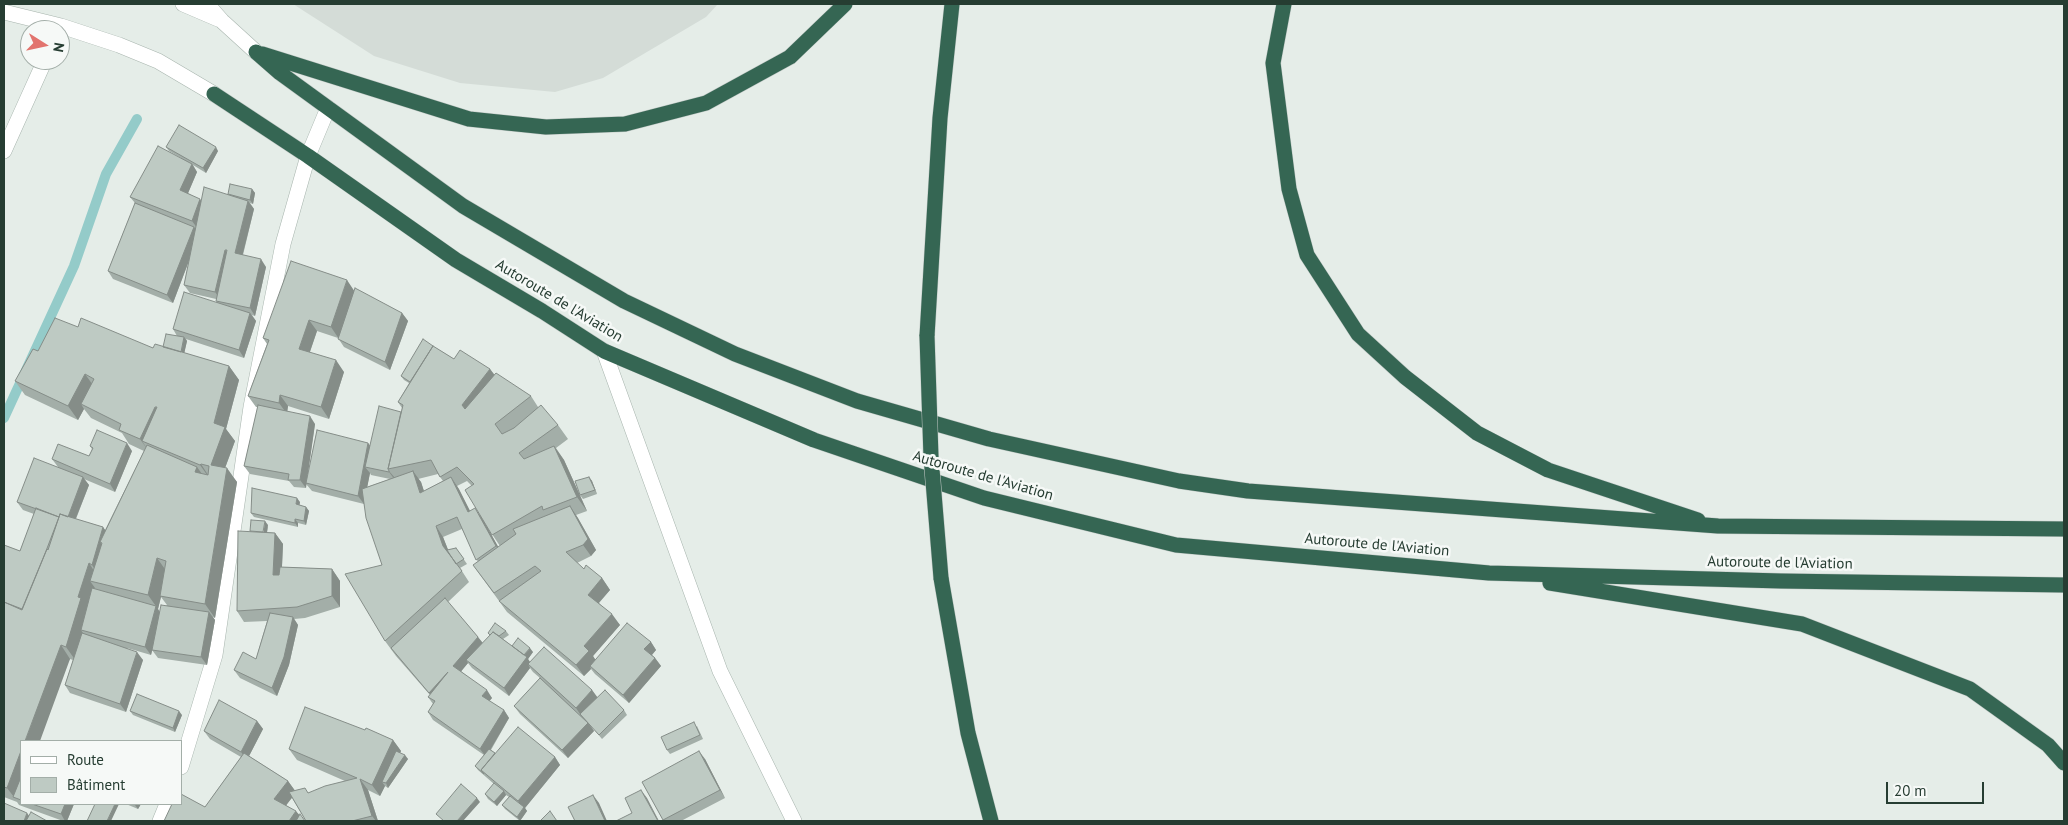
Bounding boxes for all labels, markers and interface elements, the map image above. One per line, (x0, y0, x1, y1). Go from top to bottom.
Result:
north arrow (20, 20, 70, 70)
text: N (49, 41, 68, 54)
street label: Autoroute de l'Aviation (492, 256, 626, 346)
street label: Autoroute de l'Aviation (911, 447, 1055, 505)
street label: Autoroute de l'Aviation (1304, 530, 1450, 560)
street label: Autoroute de l'Aviation (1707, 553, 1853, 573)
legend (20, 740, 182, 805)
text: Route (67, 750, 104, 769)
scale bar (1888, 772, 1986, 804)
text: Bâtiment (67, 775, 125, 794)
text: 20 m (1894, 781, 1927, 800)

